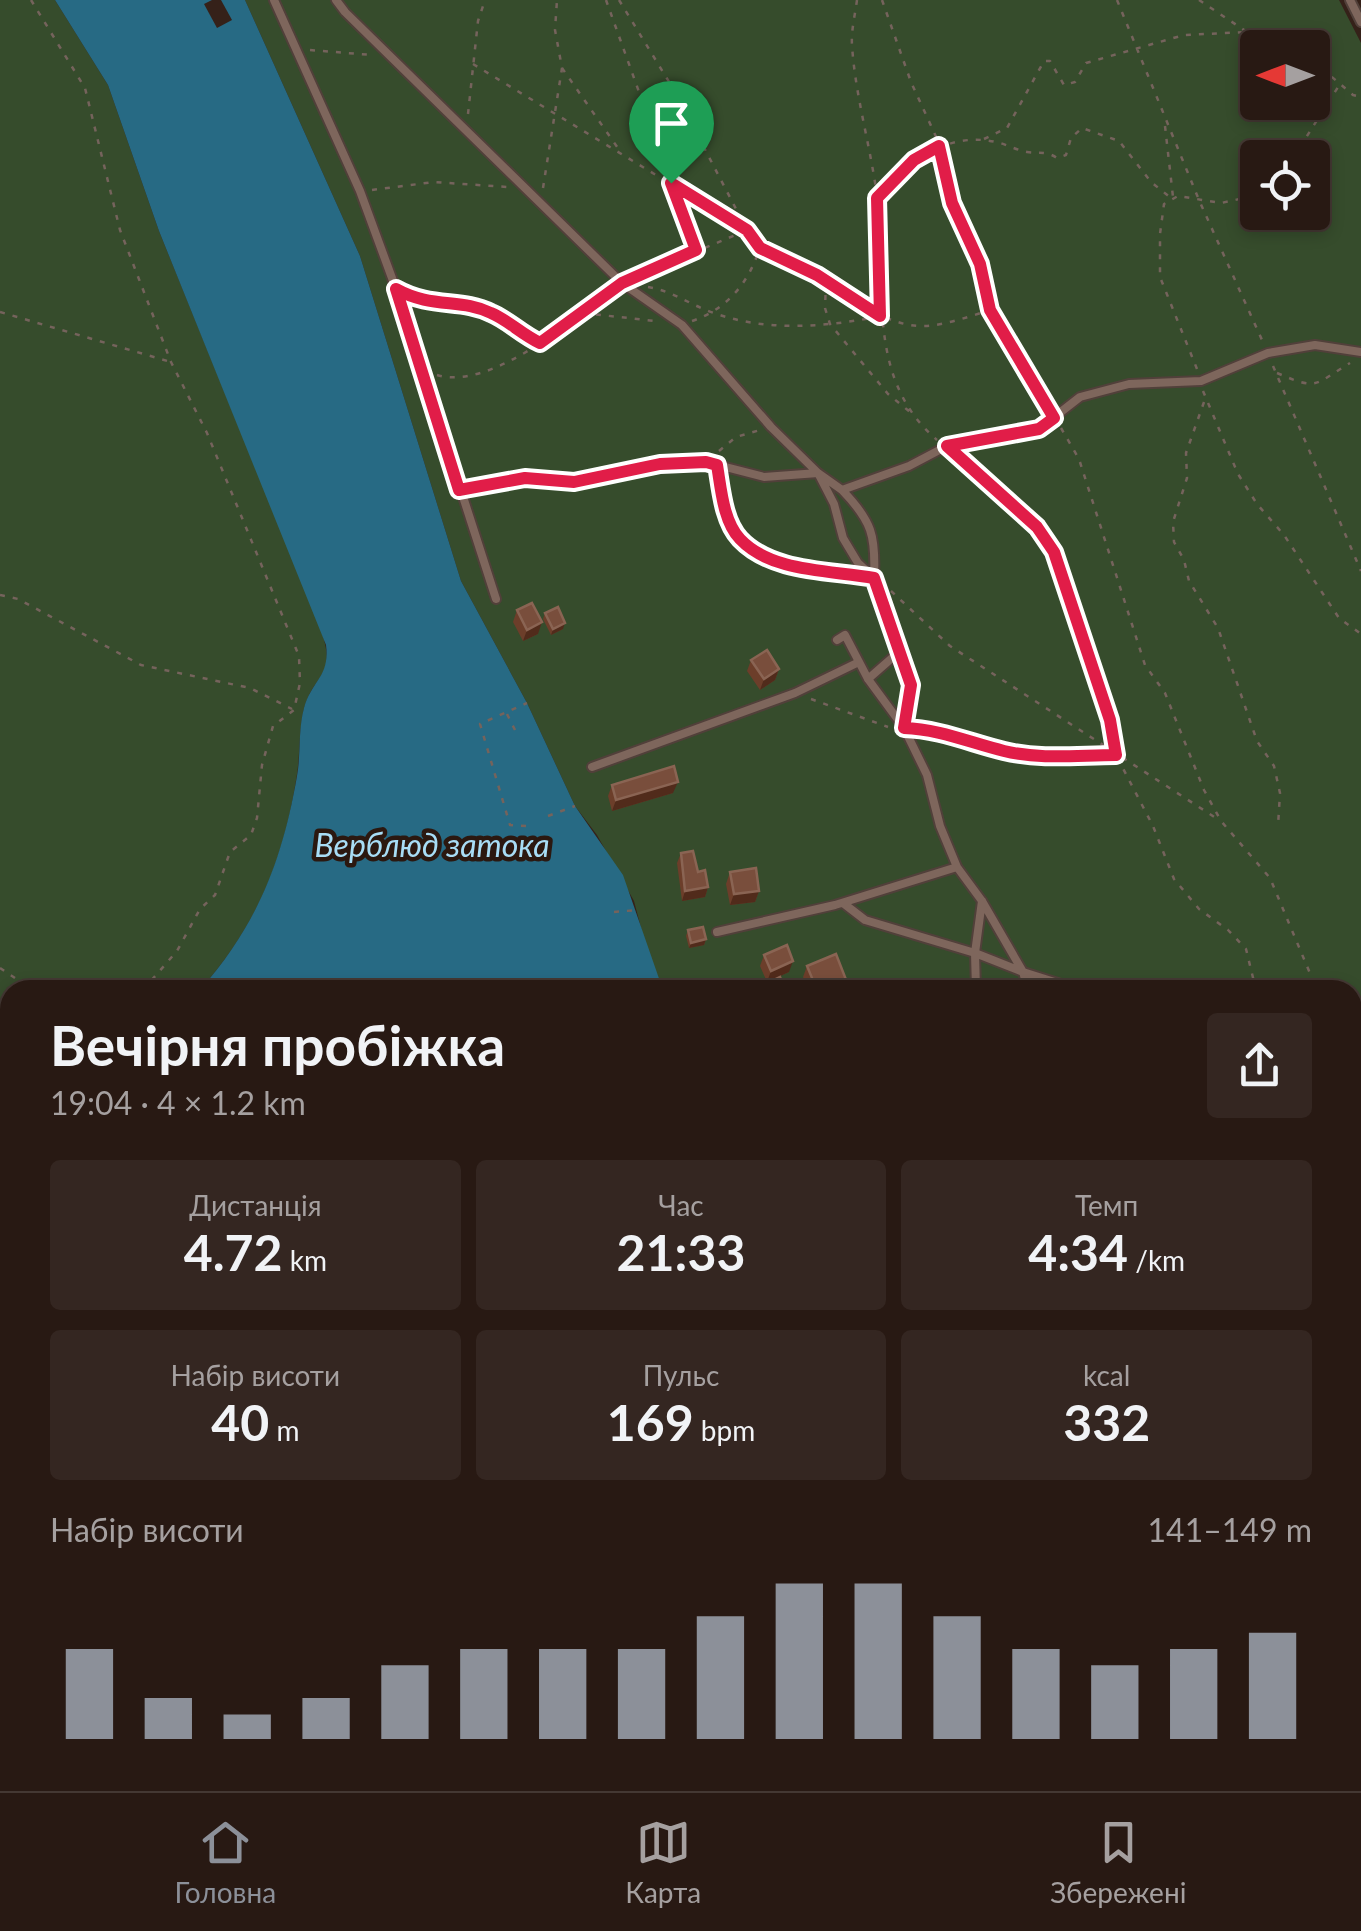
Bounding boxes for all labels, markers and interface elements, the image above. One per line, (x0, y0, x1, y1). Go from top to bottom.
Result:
north arrow (1240, 30, 1330, 120)
map controls (1240, 30, 1330, 230)
pin (629, 81, 714, 184)
icon: arrive (644, 96, 699, 151)
button: locate (1240, 140, 1330, 230)
water label: Верблюд затока (315, 825, 550, 864)
text: Вечірня пробіжка (50, 1012, 505, 1078)
button: share (1207, 1013, 1312, 1118)
text: 19:04 · 4 × 1.2 km (50, 1083, 306, 1122)
text: Дистанція (189, 1188, 322, 1222)
text: Час (658, 1188, 704, 1222)
text: Темп (1075, 1188, 1138, 1222)
text: 4.72 (184, 1222, 283, 1282)
text: 21:33 (617, 1222, 745, 1282)
text: 4:34 (1028, 1222, 1128, 1282)
text: km (283, 1243, 327, 1277)
text: /km (1128, 1243, 1185, 1277)
text: Набір висоти (171, 1358, 340, 1392)
text: Пульс (643, 1358, 719, 1392)
text: kcal (1083, 1358, 1130, 1392)
text: 40 (211, 1392, 269, 1452)
text: 169 (607, 1392, 694, 1452)
text: 332 (1063, 1392, 1150, 1452)
text: m (269, 1413, 299, 1447)
text: bpm (694, 1413, 755, 1447)
text: Набір висоти (50, 1510, 244, 1549)
text: 141–149 m (1148, 1510, 1312, 1549)
tab: Головна (175, 1815, 276, 1909)
tab: Карта (625, 1815, 701, 1909)
tab: Збережені (1050, 1815, 1186, 1909)

